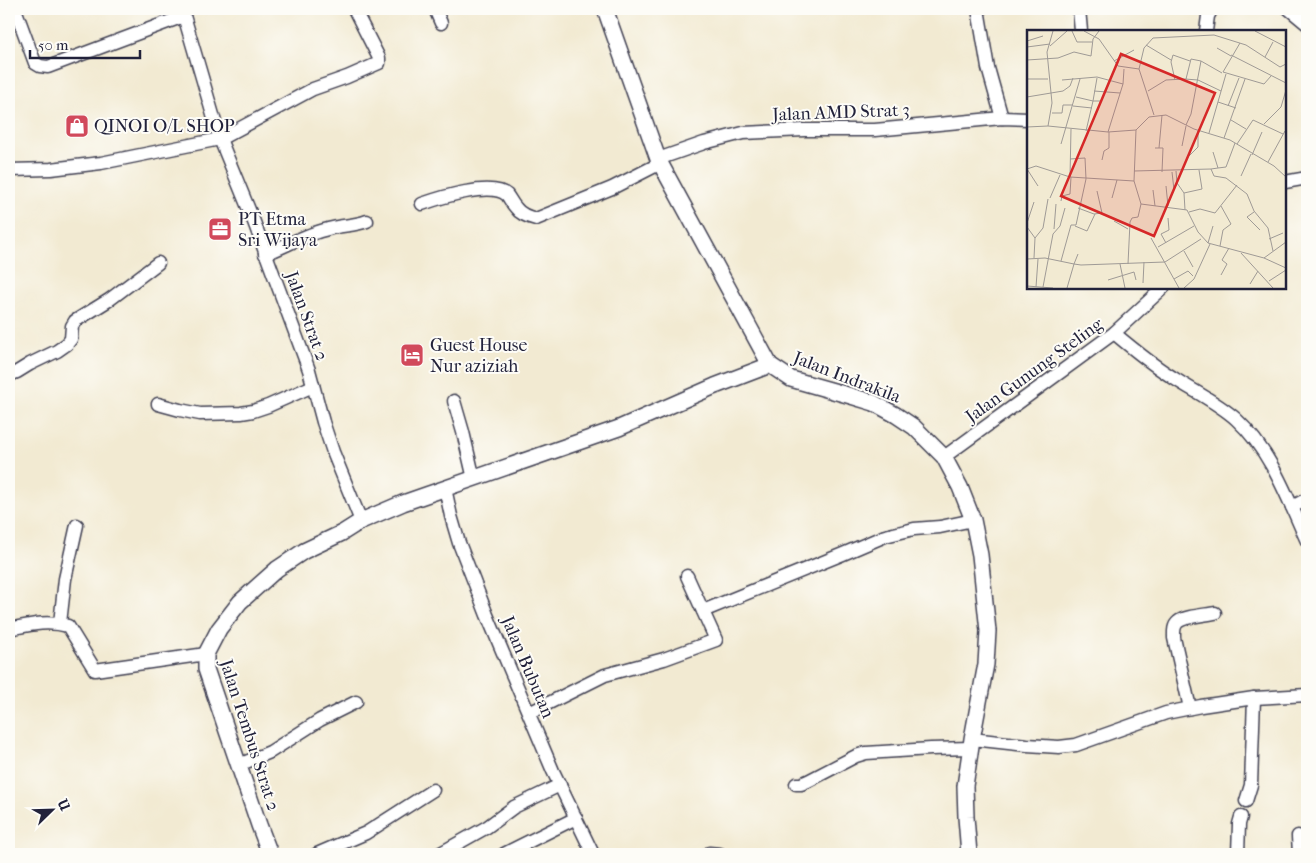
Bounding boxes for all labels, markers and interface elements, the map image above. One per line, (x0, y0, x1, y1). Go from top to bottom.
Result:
scale bar (30, 28, 140, 60)
inset map (1027, 30, 1286, 289)
text: 50 m (38, 36, 69, 54)
street label: Jalan AMD Strat 3 (770, 100, 910, 125)
shop icon: QINOI O/L SHOP (64, 113, 90, 139)
place label: QINOI O/L SHOP (94, 116, 235, 137)
place label: PT Etma Sri Wijaya (238, 209, 318, 251)
office icon: PT Etma Sri Wijaya (207, 216, 233, 242)
street label: Jalan Strat 2 (280, 267, 332, 364)
street label: Jalan Gunung Steling (960, 313, 1107, 428)
place label: Guest House Nur aziziah (430, 335, 527, 377)
hotel icon: Guest House Nur aziziah (399, 342, 425, 368)
street label: Jalan Indrakila (788, 347, 904, 408)
street label: Jalan Bubutan (496, 611, 559, 722)
street label: Jalan Tembus Strat 2 (215, 655, 284, 814)
north arrow (28, 786, 78, 836)
text: U (53, 796, 74, 814)

